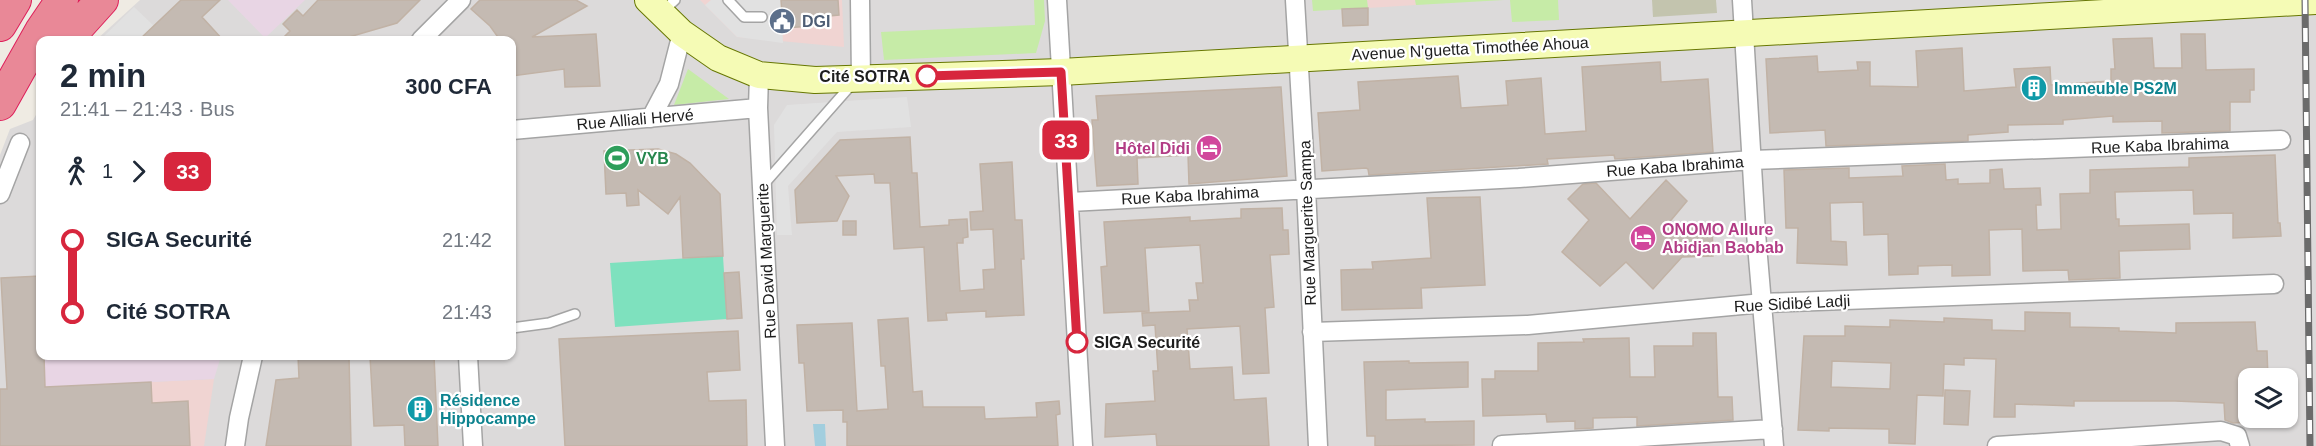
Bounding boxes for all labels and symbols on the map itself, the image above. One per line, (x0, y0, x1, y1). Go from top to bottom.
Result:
public building icon: DGI (767, 6, 797, 36)
place label: DGI (802, 13, 830, 30)
street label: Avenue N'guetta Timothée Ahoua (1351, 34, 1589, 63)
marker: Cité SOTRA (916, 65, 938, 87)
place label: Cité SOTRA (819, 68, 910, 85)
building icon: Immeuble PS2M (2019, 73, 2049, 103)
place label: Immeuble PS2M (2054, 80, 2177, 97)
street label: Rue Alliali Hervé (576, 106, 694, 133)
line badge: 33 (1039, 120, 1093, 160)
hotel icon: Hôtel Didi (1194, 133, 1224, 163)
street label: Rue Kaba Ibrahima (2091, 135, 2229, 156)
place label: Hôtel Didi (1115, 140, 1190, 157)
street label: Rue Marguerite Sampa (1296, 140, 1319, 306)
sports icon: VYB (602, 143, 632, 173)
place label: VYB (636, 150, 669, 167)
street label: Rue Kaba Ibrahima (1606, 153, 1744, 180)
street label: Rue David Marguerite (754, 183, 779, 339)
street label: Rue Kaba Ibrahima (1121, 183, 1259, 208)
place label: ONOMO Allure Abidjan Baobab (1662, 221, 1784, 256)
hotel icon: ONOMO Allure Abidjan Baobab (1628, 223, 1658, 253)
street label: Rue Sidibé Ladji (1733, 292, 1851, 315)
marker: SIGA Securité (1066, 331, 1088, 353)
place label: SIGA Securité (1094, 334, 1200, 351)
place label: Résidence Hippocampe (440, 392, 536, 427)
building icon: Résidence Hippocampe (405, 394, 435, 424)

